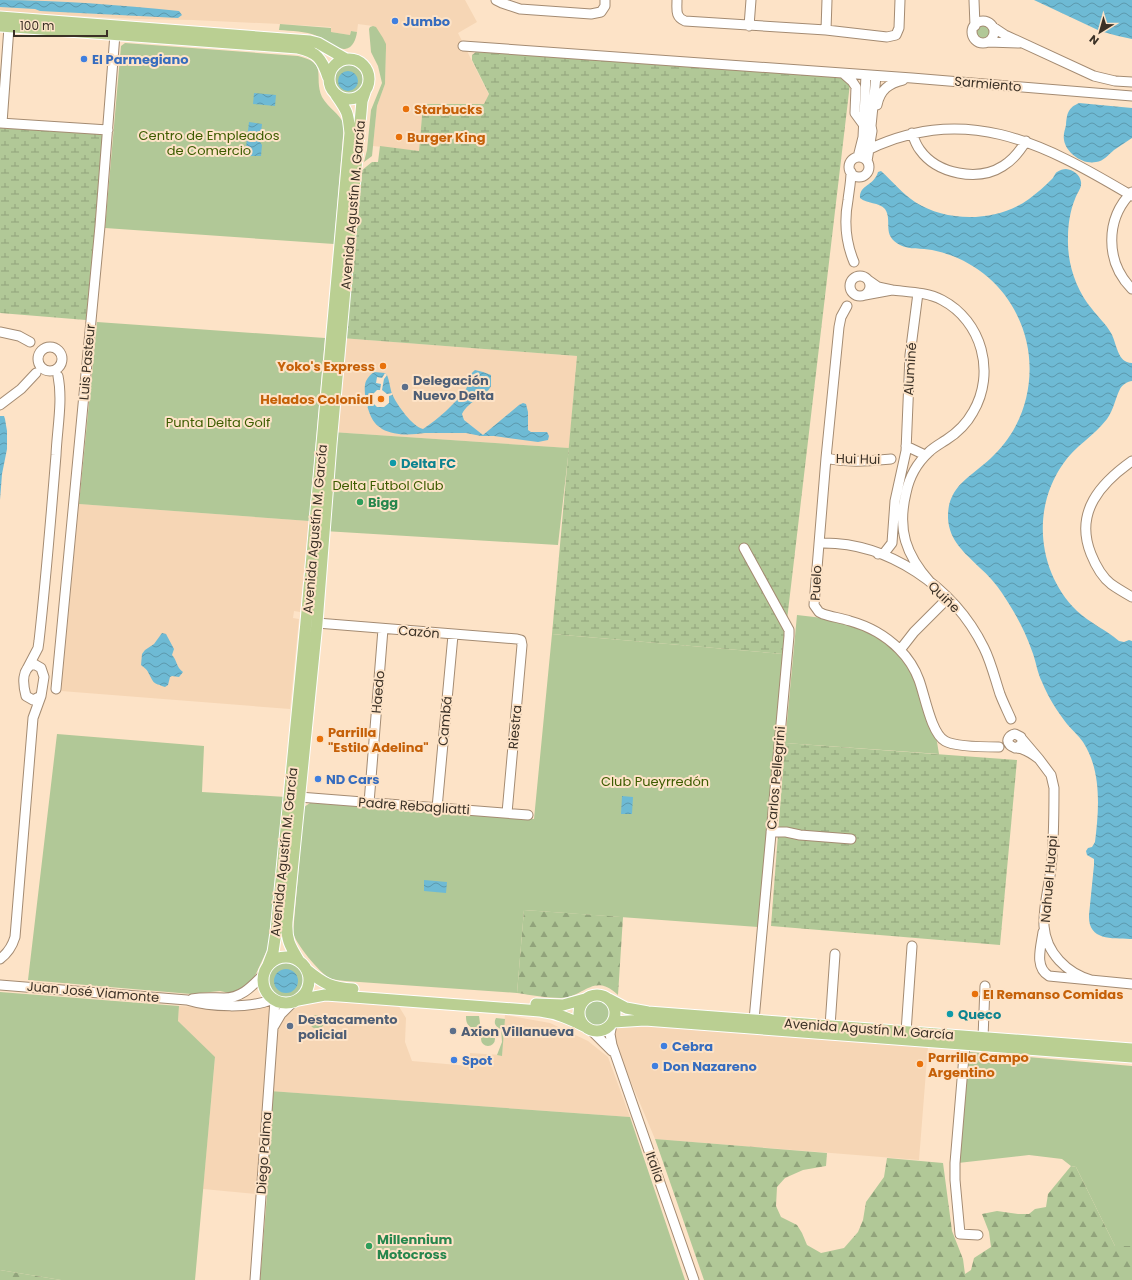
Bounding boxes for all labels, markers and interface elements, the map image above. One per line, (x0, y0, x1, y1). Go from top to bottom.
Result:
scale bar (14, 12, 107, 38)
place label: Jumbo (403, 12, 450, 31)
north arrow (1080, 12, 1120, 52)
marker: Jumbo (390, 16, 400, 26)
text: 100 m (20, 17, 54, 34)
text: N (1086, 31, 1102, 49)
place label: El Parmegiano (92, 50, 188, 69)
marker: El Parmegiano (79, 54, 89, 64)
street label: Sarmiento (954, 72, 1022, 96)
place label: Starbucks (414, 100, 482, 119)
marker: Starbucks (401, 104, 411, 114)
street label: Avenida Agustín M. García (336, 119, 370, 291)
park label: Centro de Empleados de Comercio (139, 126, 280, 160)
place label: Burger King (407, 128, 486, 147)
marker: Burger King (394, 132, 404, 142)
street label: Luis Pasteur (74, 323, 100, 401)
street label: Aluminé (899, 342, 921, 396)
place label: Yoko's Express (277, 357, 375, 376)
marker: Yoko's Express (378, 361, 388, 371)
place label: Delegación Nuevo Delta (413, 371, 494, 405)
marker: Delegación Nuevo Delta (400, 382, 410, 392)
place label: Helados Colonial (260, 390, 373, 409)
marker: Helados Colonial (376, 394, 386, 404)
park label: Punta Delta Golf (166, 413, 270, 432)
street label: Avenida Agustín M. García (298, 443, 332, 615)
street label: Hui Hui (836, 449, 880, 469)
place label: Delta FC (401, 454, 456, 473)
marker: Delta FC (388, 458, 398, 468)
park label: Delta Futbol Club (332, 476, 444, 495)
place label: Bigg (368, 493, 398, 512)
marker: Bigg (355, 497, 365, 507)
street label: Puelo (806, 565, 826, 601)
street label: Quiñe (924, 577, 964, 617)
street label: Cazón (398, 621, 440, 643)
street label: Haedo (367, 670, 389, 714)
street label: Cambá (433, 695, 457, 747)
street label: Riestra (504, 704, 526, 750)
place label: Parrilla "Estilo Adelina" (328, 723, 429, 757)
street label: Carlos Pellegrini (762, 725, 790, 831)
marker: Parrilla "Estilo Adelina" (315, 734, 325, 744)
street label: Avenida Agustín M. García (266, 766, 302, 938)
place label: ND Cars (326, 770, 380, 789)
park label: Club Pueyrredón (601, 772, 709, 791)
marker: ND Cars (313, 774, 323, 784)
street label: Padre Rebagliatti (358, 793, 470, 819)
street label: Nahuel Huapi (1036, 835, 1062, 923)
street label: Juan José Viamonte (26, 977, 160, 1007)
place label: El Remanso Comidas (983, 985, 1123, 1004)
marker: El Remanso Comidas (970, 989, 980, 999)
place label: Queco (958, 1005, 1001, 1024)
marker: Queco (945, 1009, 955, 1019)
place label: Destacamento policial (298, 1010, 398, 1044)
street label: Avenida Agustín M. García (783, 1014, 955, 1044)
marker: Destacamento policial (285, 1021, 295, 1031)
place label: Axion Villanueva (461, 1022, 574, 1041)
marker: Axion Villanueva (448, 1026, 458, 1036)
place label: Cebra (672, 1037, 713, 1056)
marker: Cebra (659, 1041, 669, 1051)
place label: Parrilla Campo Argentino (928, 1048, 1029, 1082)
place label: Spot (462, 1051, 492, 1070)
marker: Spot (449, 1055, 459, 1065)
place label: Don Nazareno (663, 1057, 757, 1076)
marker: Parrilla Campo Argentino (915, 1059, 925, 1069)
marker: Don Nazareno (650, 1061, 660, 1071)
street label: Diego Palma (252, 1111, 276, 1195)
street label: Italia (641, 1149, 669, 1185)
place label: Millennium Motocross (377, 1230, 453, 1264)
marker: Millennium Motocross (364, 1241, 374, 1251)

